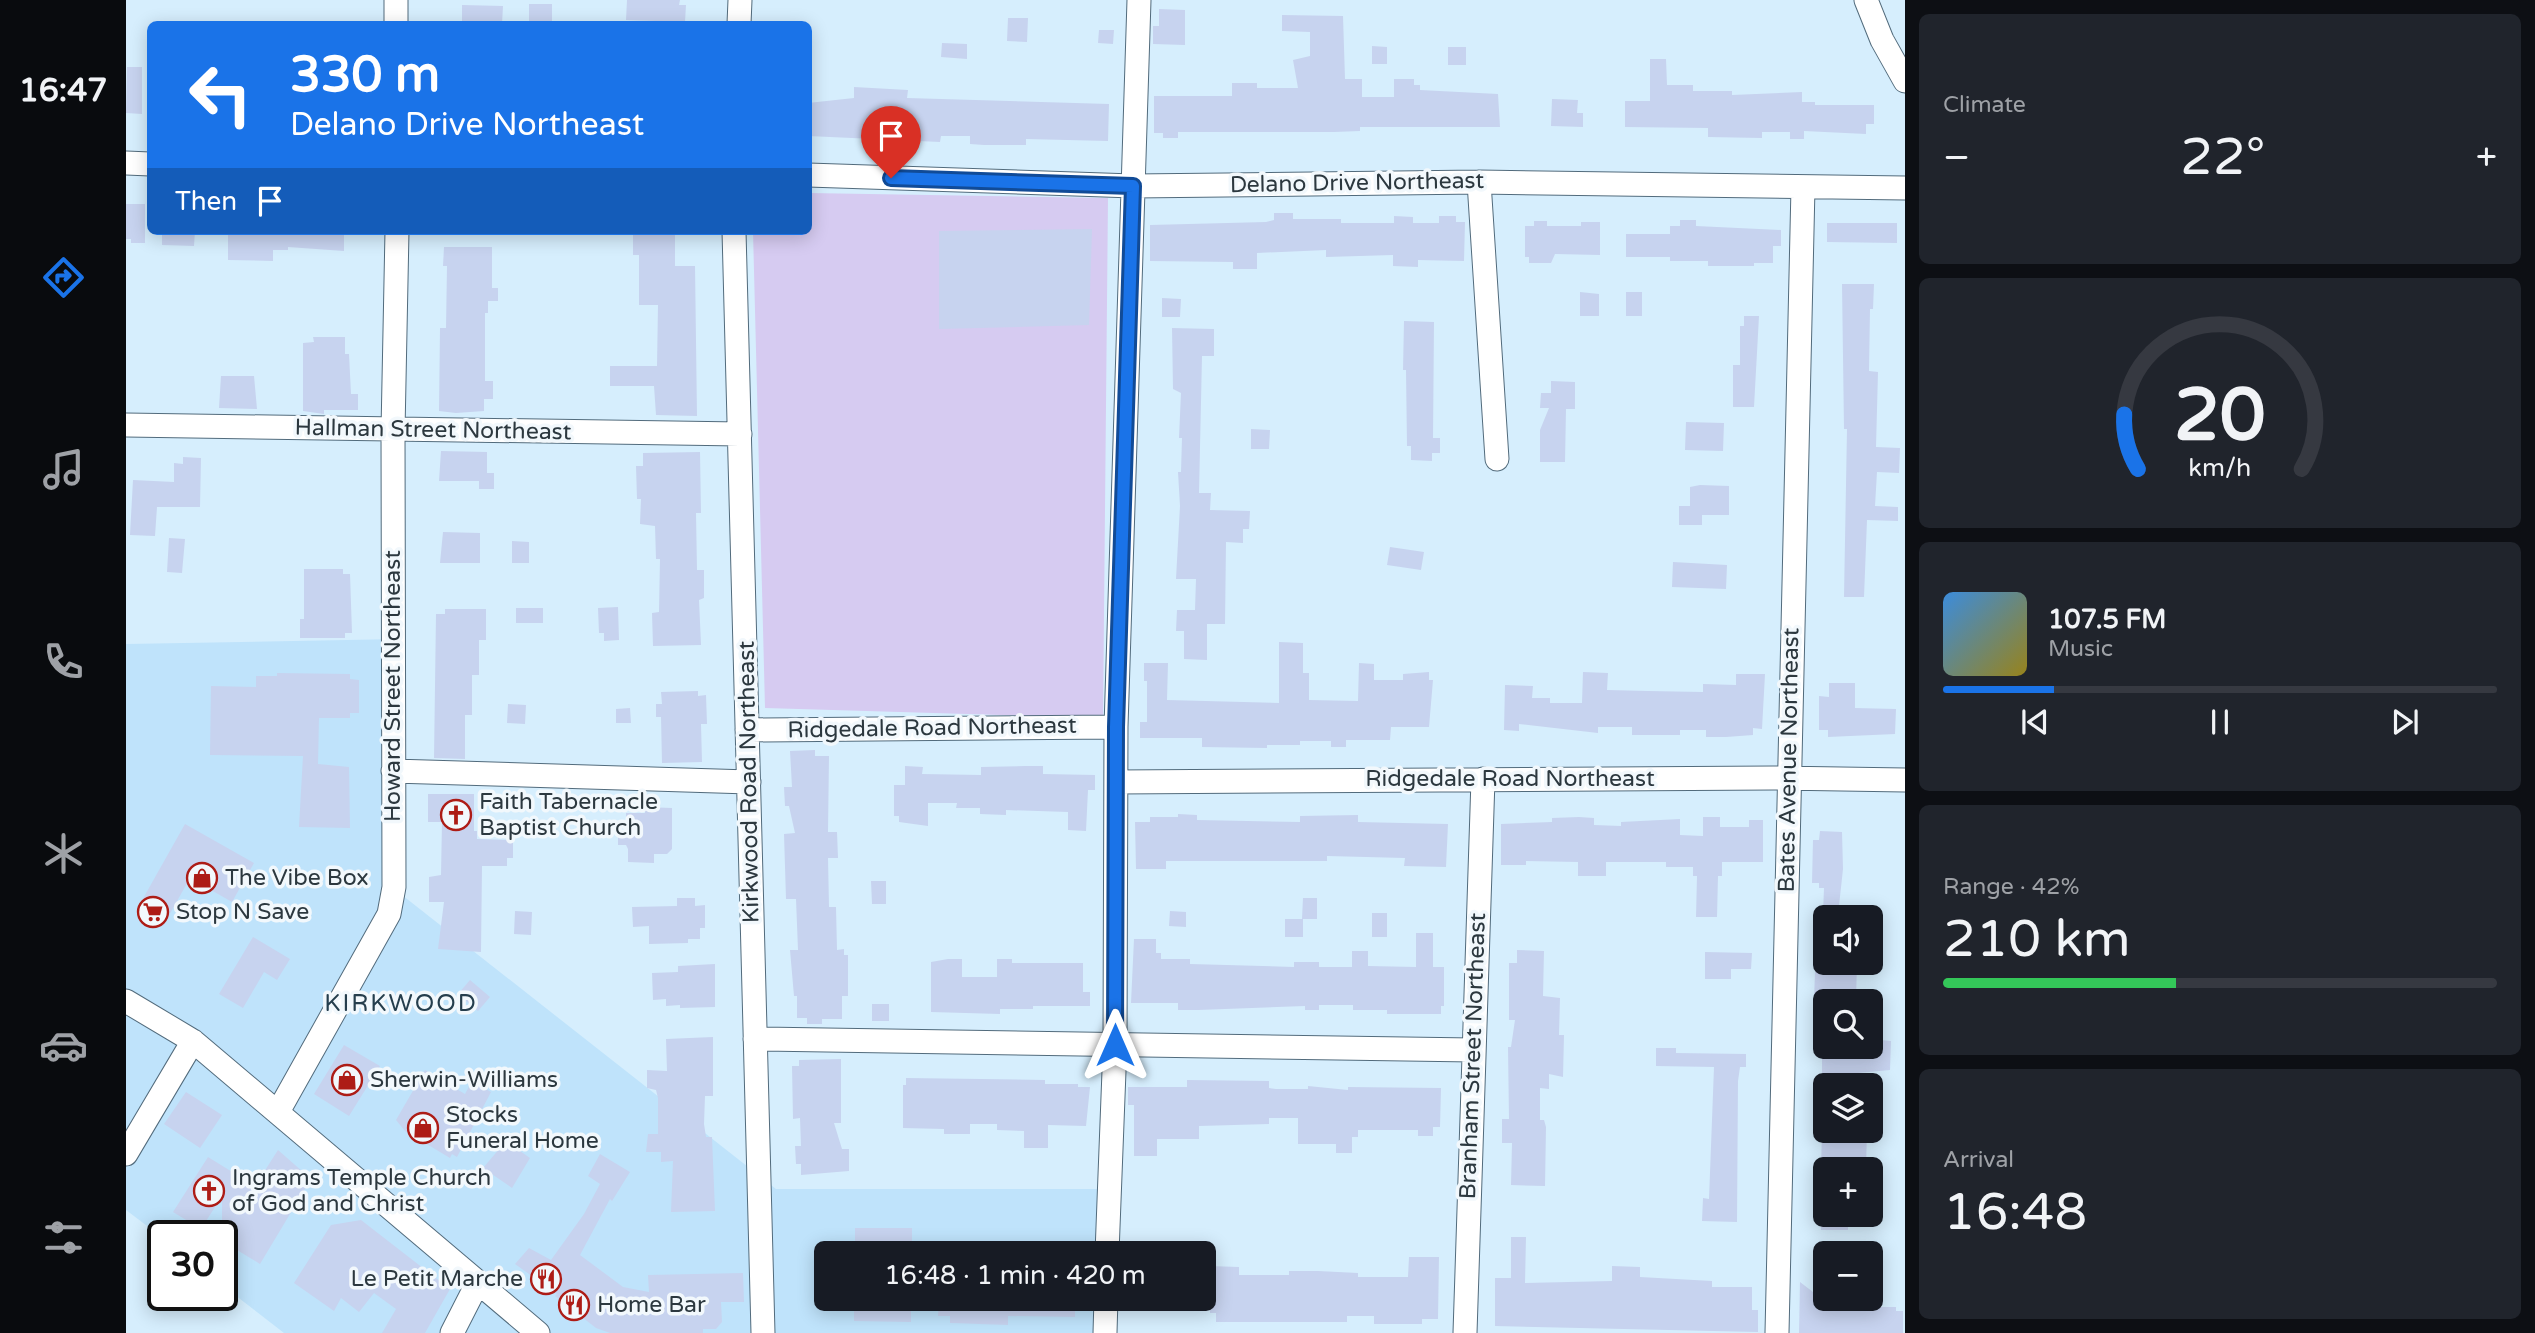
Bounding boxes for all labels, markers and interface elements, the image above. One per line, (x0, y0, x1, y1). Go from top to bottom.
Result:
text: 330 m (290, 46, 440, 105)
icon: left (175, 49, 266, 140)
text: 16:47 (19, 72, 107, 110)
text: Climate (1943, 91, 2026, 119)
text: Delano Drive Northeast (290, 106, 644, 144)
pin (861, 106, 921, 178)
icon: arrive (872, 117, 910, 155)
text: 22° (2180, 126, 2265, 189)
text: − (1943, 135, 1970, 181)
text: + (2476, 135, 2497, 181)
street label: Delano Drive Northeast (1230, 167, 1485, 199)
icon: arrive (251, 182, 289, 220)
text: Then (175, 186, 237, 217)
icon: directions (39, 253, 88, 302)
text: 20 (2174, 372, 2266, 460)
street label: Hallman Street Northeast (294, 414, 572, 446)
icon: music (39, 445, 88, 494)
text: km/h (2189, 452, 2251, 482)
street label: Howard Street Northeast (379, 550, 407, 822)
text: 107.5 FM (2048, 604, 2166, 635)
street label: Bates Avenue Northeast (1773, 627, 1805, 893)
text: Music (2048, 635, 2113, 663)
icon: phone (39, 637, 88, 686)
street label: Kirkwood Road Northeast (733, 640, 765, 923)
icon: previous (2016, 703, 2054, 741)
icon: pause (2201, 703, 2239, 741)
icon: next (2386, 703, 2424, 741)
street label: Ridgedale Road Northeast (787, 711, 1077, 745)
street label: Ridgedale Road Northeast (1365, 765, 1655, 793)
place label: Faith Tabernacle Baptist Church (479, 788, 658, 842)
church icon: Faith Tabernacle Baptist Church (439, 798, 473, 832)
icon: climate (39, 829, 88, 878)
shop icon: The Vibe Box (185, 861, 219, 895)
place label: The Vibe Box (225, 864, 369, 892)
text: Range · 42% (1943, 873, 2079, 901)
supermarket icon: Stop N Save (136, 895, 170, 929)
place label: Stop N Save (176, 898, 309, 926)
map controls (1813, 905, 1883, 1311)
button: sound (1813, 905, 1883, 975)
text: 210 km (1943, 908, 2131, 971)
street label: Branham Street Northeast (1454, 912, 1492, 1200)
district label: KIRKWOOD (324, 989, 478, 1018)
button: search (1813, 989, 1883, 1059)
position arrow (1078, 1008, 1152, 1082)
icon: car (39, 1021, 88, 1070)
shop icon: Sherwin-Williams (330, 1063, 364, 1097)
place label: Sherwin-Williams (370, 1066, 558, 1094)
button: layers (1813, 1073, 1883, 1143)
place label: Stocks Funeral Home (446, 1101, 599, 1155)
shop icon: Stocks Funeral Home (406, 1111, 440, 1145)
text: Arrival (1943, 1146, 2014, 1174)
button: + (1813, 1157, 1883, 1227)
place label: Ingrams Temple Church of God and Christ (232, 1164, 491, 1218)
church icon: Ingrams Temple Church of God and Christ (192, 1174, 226, 1208)
text: 16:48 (1943, 1181, 2087, 1244)
icon: filters (39, 1213, 88, 1262)
speed limit sign: 30 (147, 1220, 238, 1311)
button: − (1813, 1241, 1883, 1311)
text: 16:48 · 1 min · 420 m (884, 1260, 1146, 1291)
restaurant icon: Le Petit Marche (529, 1262, 563, 1296)
place label: Le Petit Marche (350, 1265, 523, 1293)
restaurant icon: Home Bar (557, 1288, 591, 1322)
place label: Home Bar (597, 1291, 706, 1319)

